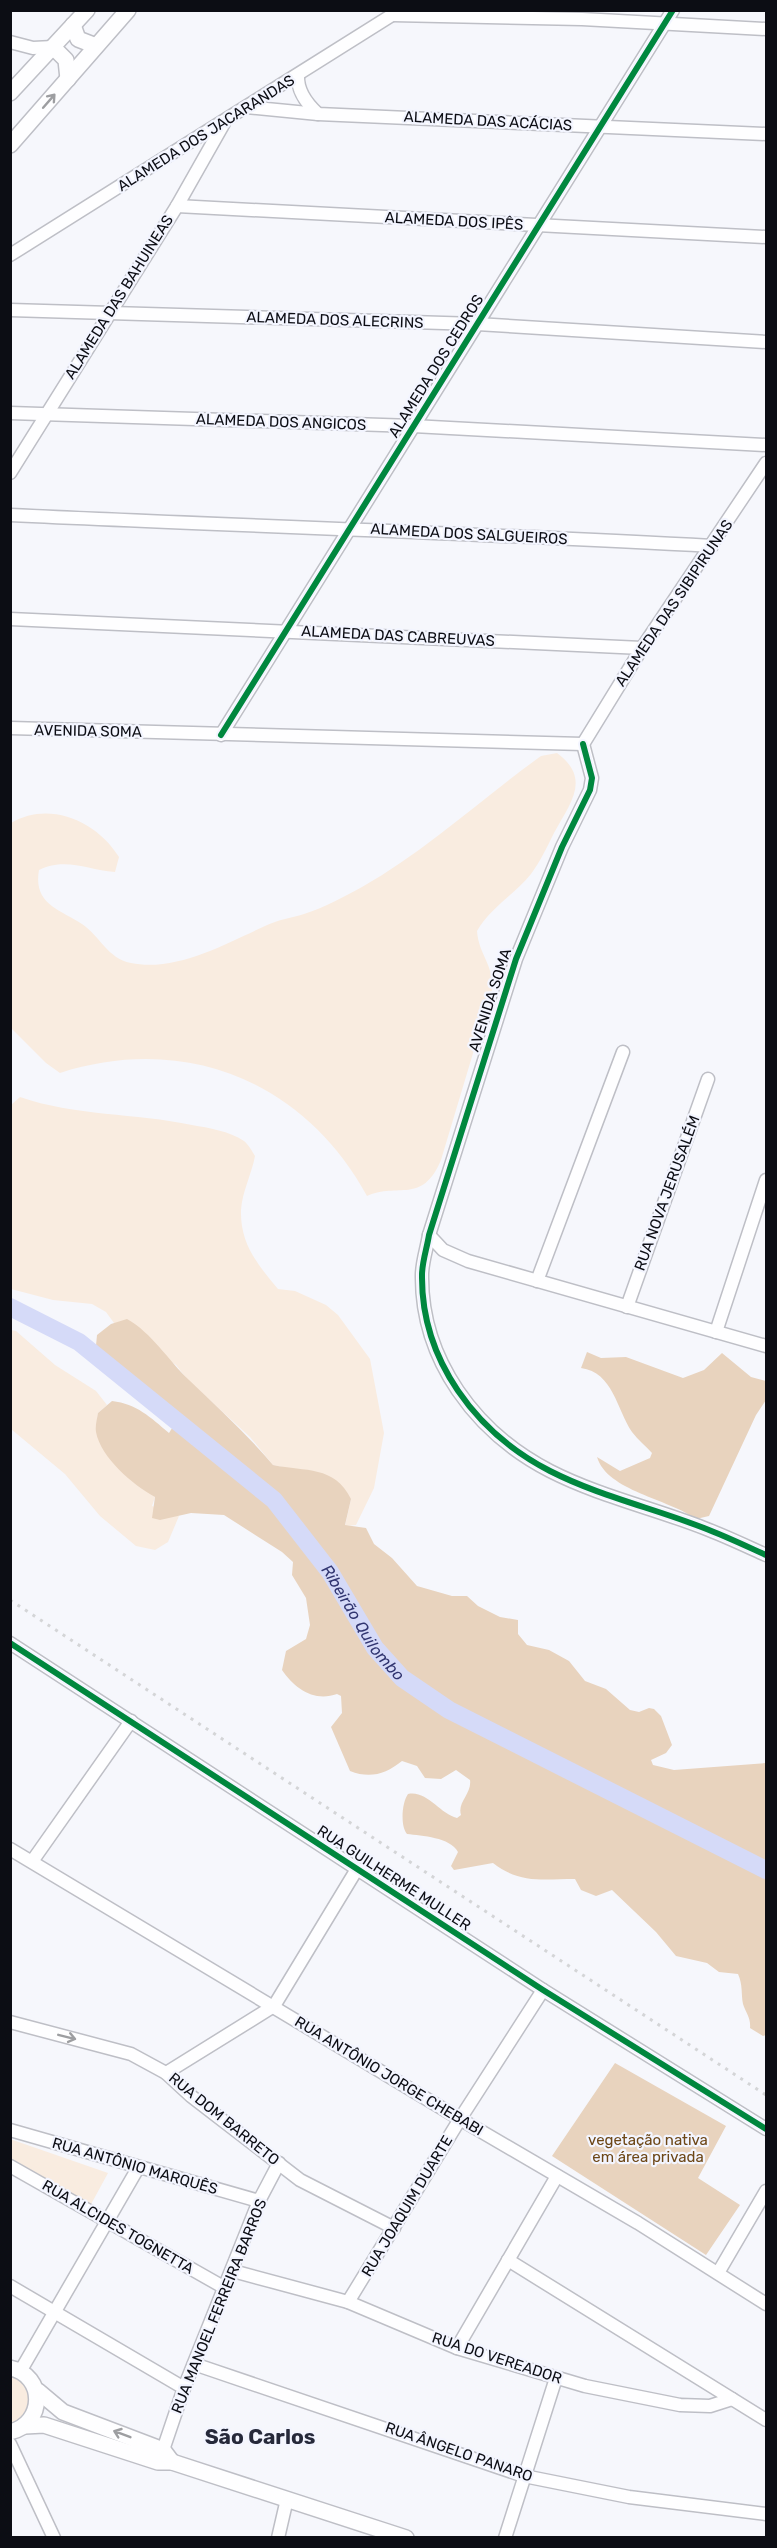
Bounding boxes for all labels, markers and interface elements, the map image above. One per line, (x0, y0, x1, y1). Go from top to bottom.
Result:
street label: ALAMEDA DOS JACARANDAS (114, 71, 298, 195)
one-way arrow (42, 94, 56, 109)
street label: ALAMEDA DAS ACÁCIAS (403, 108, 573, 134)
street label: ALAMEDA DOS IPÊS (384, 208, 524, 234)
street label: ALAMEDA DAS BAHUINEAS (61, 212, 177, 382)
street label: ALAMEDA DOS CEDROS (385, 291, 487, 441)
street label: ALAMEDA DOS ALECRINS (246, 308, 424, 332)
street label: ALAMEDA DOS ANGICOS (196, 410, 366, 434)
street label: ALAMEDA DAS SIBIPIRUNAS (611, 516, 737, 690)
street label: ALAMEDA DOS SALGUEIROS (370, 520, 568, 548)
street label: ALAMEDA DAS CABREUVAS (301, 622, 495, 650)
street label: AVENIDA SOMA (34, 721, 142, 741)
street label: AVENIDA SOMA (465, 946, 515, 1054)
street label: RUA NOVA JERUSALÉM (631, 1113, 703, 1273)
water label: Ribeirão Quilombo (318, 1560, 409, 1684)
street label: RUA GUILHERME MULLER (314, 1822, 474, 1934)
street label: RUA ANTÔNIO JORGE CHEBABI (291, 2012, 487, 2140)
one-way arrow (57, 2032, 76, 2043)
street label: RUA DOM BARRETO (165, 2069, 283, 2169)
park label: vegetação nativa em área privada (588, 2131, 708, 2166)
street label: RUA JOAQUIM DUARTE (358, 2132, 456, 2280)
street label: RUA ANTÔNIO MARQUÊS (50, 2134, 220, 2198)
street label: RUA ALCIDES TOGNETTA (39, 2176, 197, 2278)
street label: RUA MANOEL FERREIRA BARROS (168, 2196, 270, 2416)
street label: RUA DO VEREADOR (430, 2329, 564, 2388)
street label: RUA ÂNGELO PANARO (383, 2418, 535, 2486)
district label: São Carlos (205, 2424, 315, 2449)
one-way arrow (113, 2428, 132, 2439)

